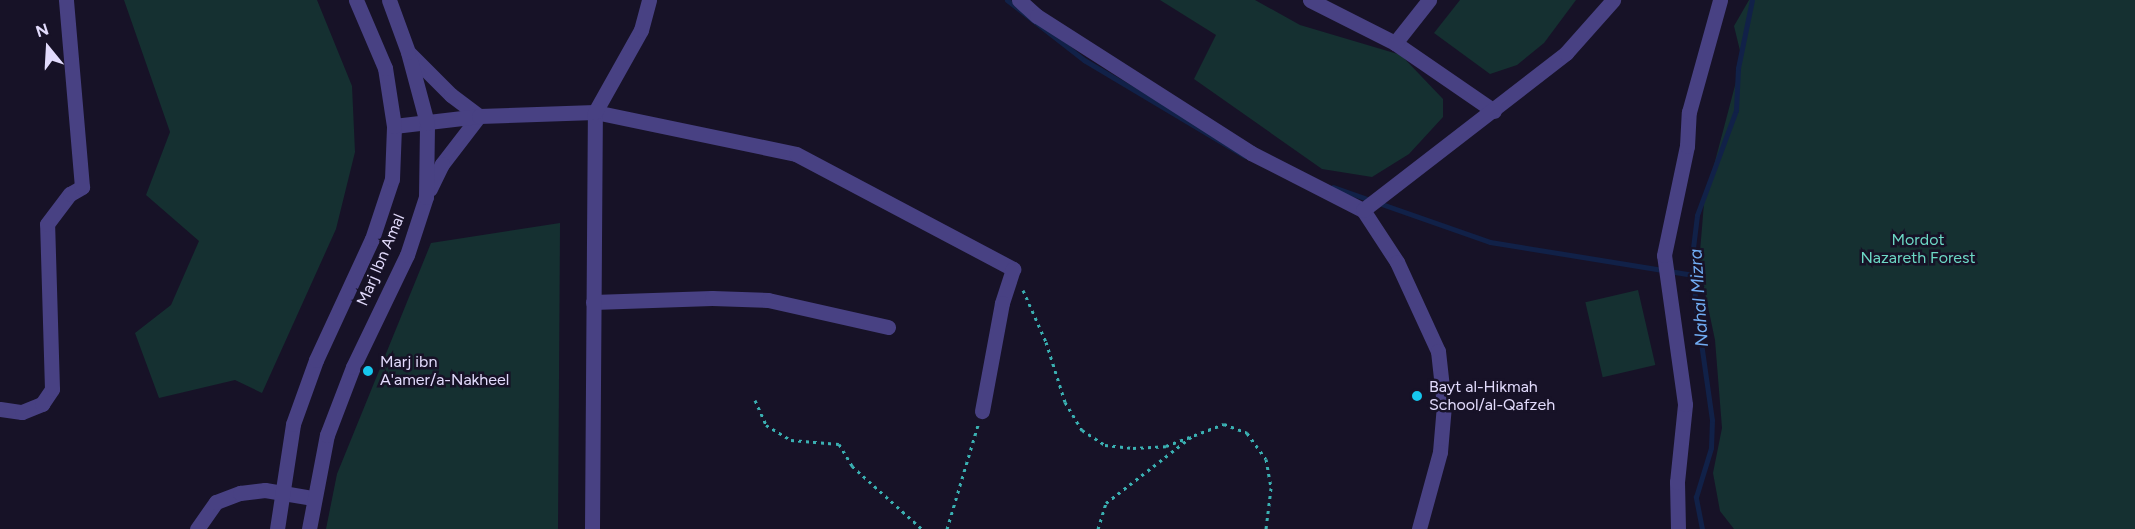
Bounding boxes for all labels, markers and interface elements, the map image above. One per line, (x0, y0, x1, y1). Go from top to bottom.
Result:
north arrow (18, 18, 78, 78)
text: N (33, 19, 51, 41)
street label: Marj Ibn Amal (353, 211, 409, 309)
park label: Mordot Nazareth Forest (1860, 230, 1976, 268)
water label: Nahal Mizra (1685, 248, 1713, 348)
place label: Marj ibn A'amer/a-Nakheel (380, 352, 509, 390)
marker: Marj ibn A'amer/a-Nakheel (361, 364, 375, 378)
place label: Bayt al-Hikmah School/al-Qafzeh (1429, 377, 1555, 415)
marker: Bayt al-Hikmah School/al-Qafzeh (1410, 389, 1424, 403)

